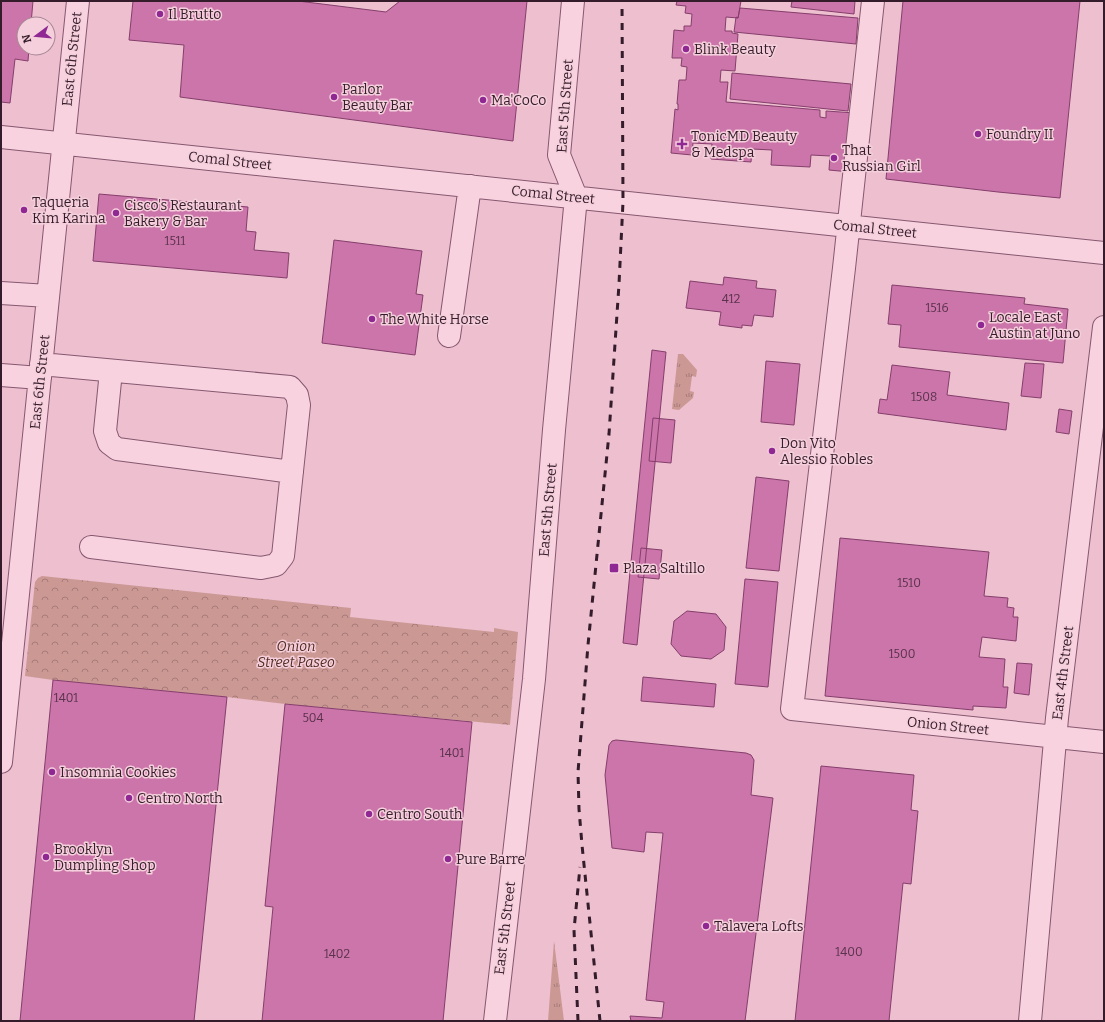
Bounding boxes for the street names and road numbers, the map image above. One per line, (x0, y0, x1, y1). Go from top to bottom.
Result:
street label: East 6th Street (59, 11, 85, 107)
street label: East 5th Street (553, 58, 577, 154)
street label: Comal Street (187, 148, 273, 174)
street label: Comal Street (510, 182, 596, 208)
street label: Comal Street (832, 216, 918, 242)
street label: East 6th Street (27, 334, 53, 430)
street label: East 5th Street (535, 462, 561, 558)
street label: East 4th Street (1049, 625, 1077, 721)
street label: Onion Street (906, 713, 990, 739)
street label: East 5th Street (491, 880, 519, 976)

